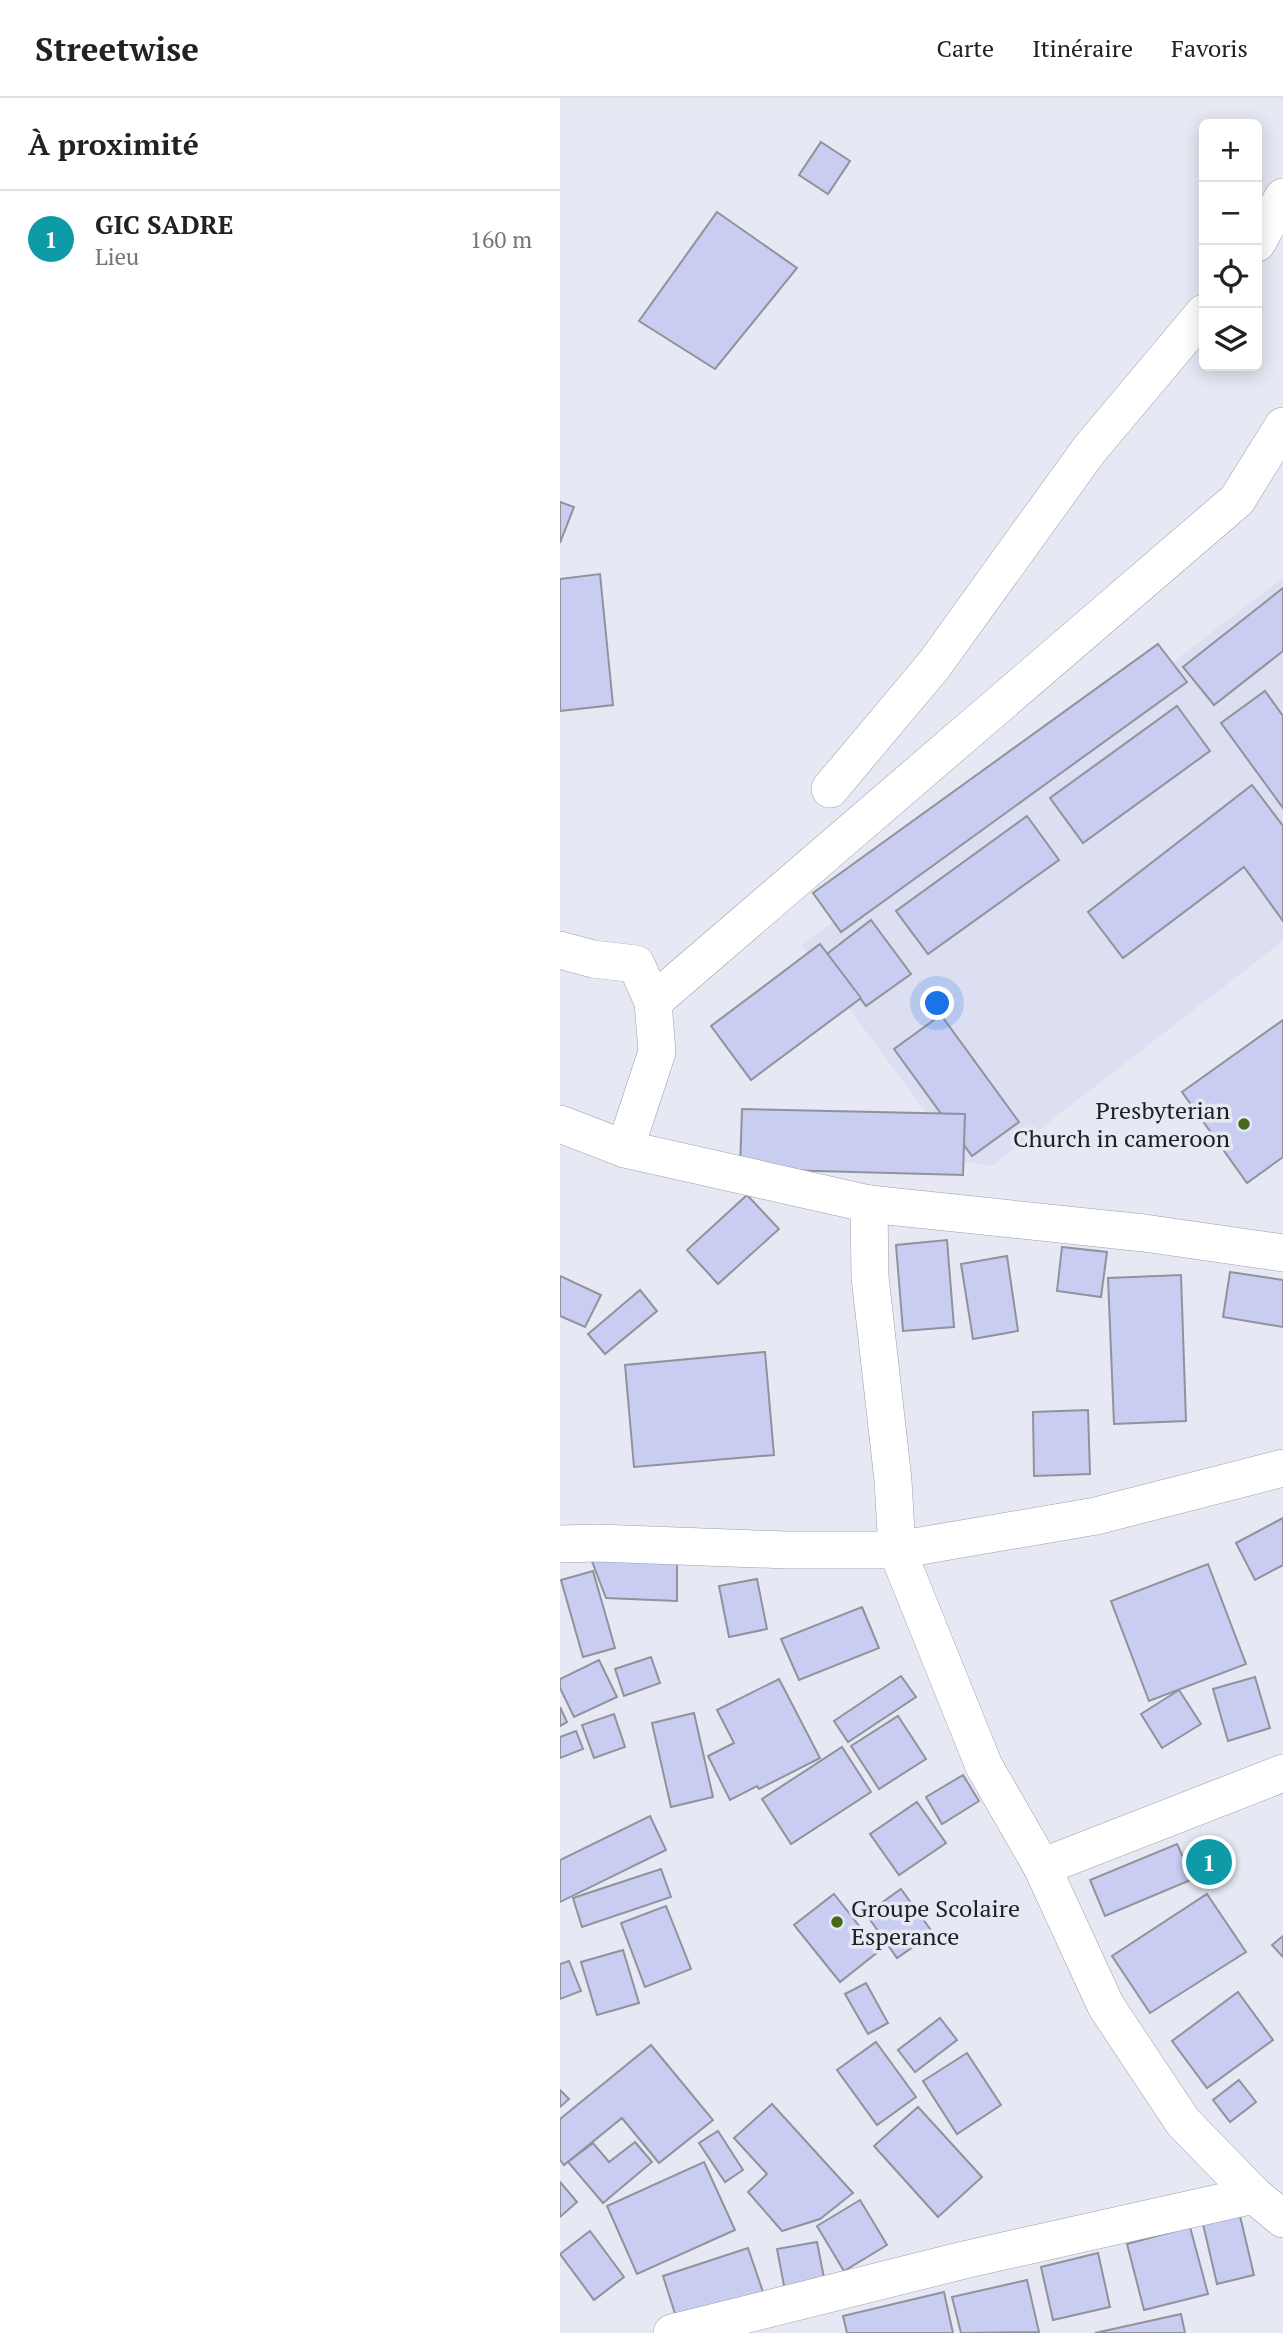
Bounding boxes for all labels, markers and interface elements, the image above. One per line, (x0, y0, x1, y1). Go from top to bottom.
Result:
text: Streetwise (35, 27, 199, 70)
text: Carte (936, 32, 994, 64)
text: Itinéraire (1032, 32, 1133, 64)
text: Favoris (1171, 32, 1248, 64)
map controls (1199, 119, 1262, 371)
button: + (1199, 119, 1262, 182)
text: À proximité (28, 124, 199, 164)
button: − (1199, 182, 1262, 245)
text: GIC SADRE (95, 207, 234, 241)
text: 1 (45, 224, 58, 255)
text: 160 m (470, 224, 532, 255)
text: Lieu (95, 241, 139, 272)
button: locate (1199, 245, 1262, 308)
button: layers (1199, 308, 1262, 371)
your location (920, 986, 954, 1020)
place label: Presbyterian Church in cameroon (1013, 1094, 1230, 1154)
marker: Presbyterian Church in cameroon (1236, 1116, 1252, 1132)
pin: 1 (1186, 1836, 1232, 1888)
place label: Groupe Scolaire Esperance (851, 1892, 1020, 1952)
marker: Groupe Scolaire Esperance (829, 1914, 845, 1930)

